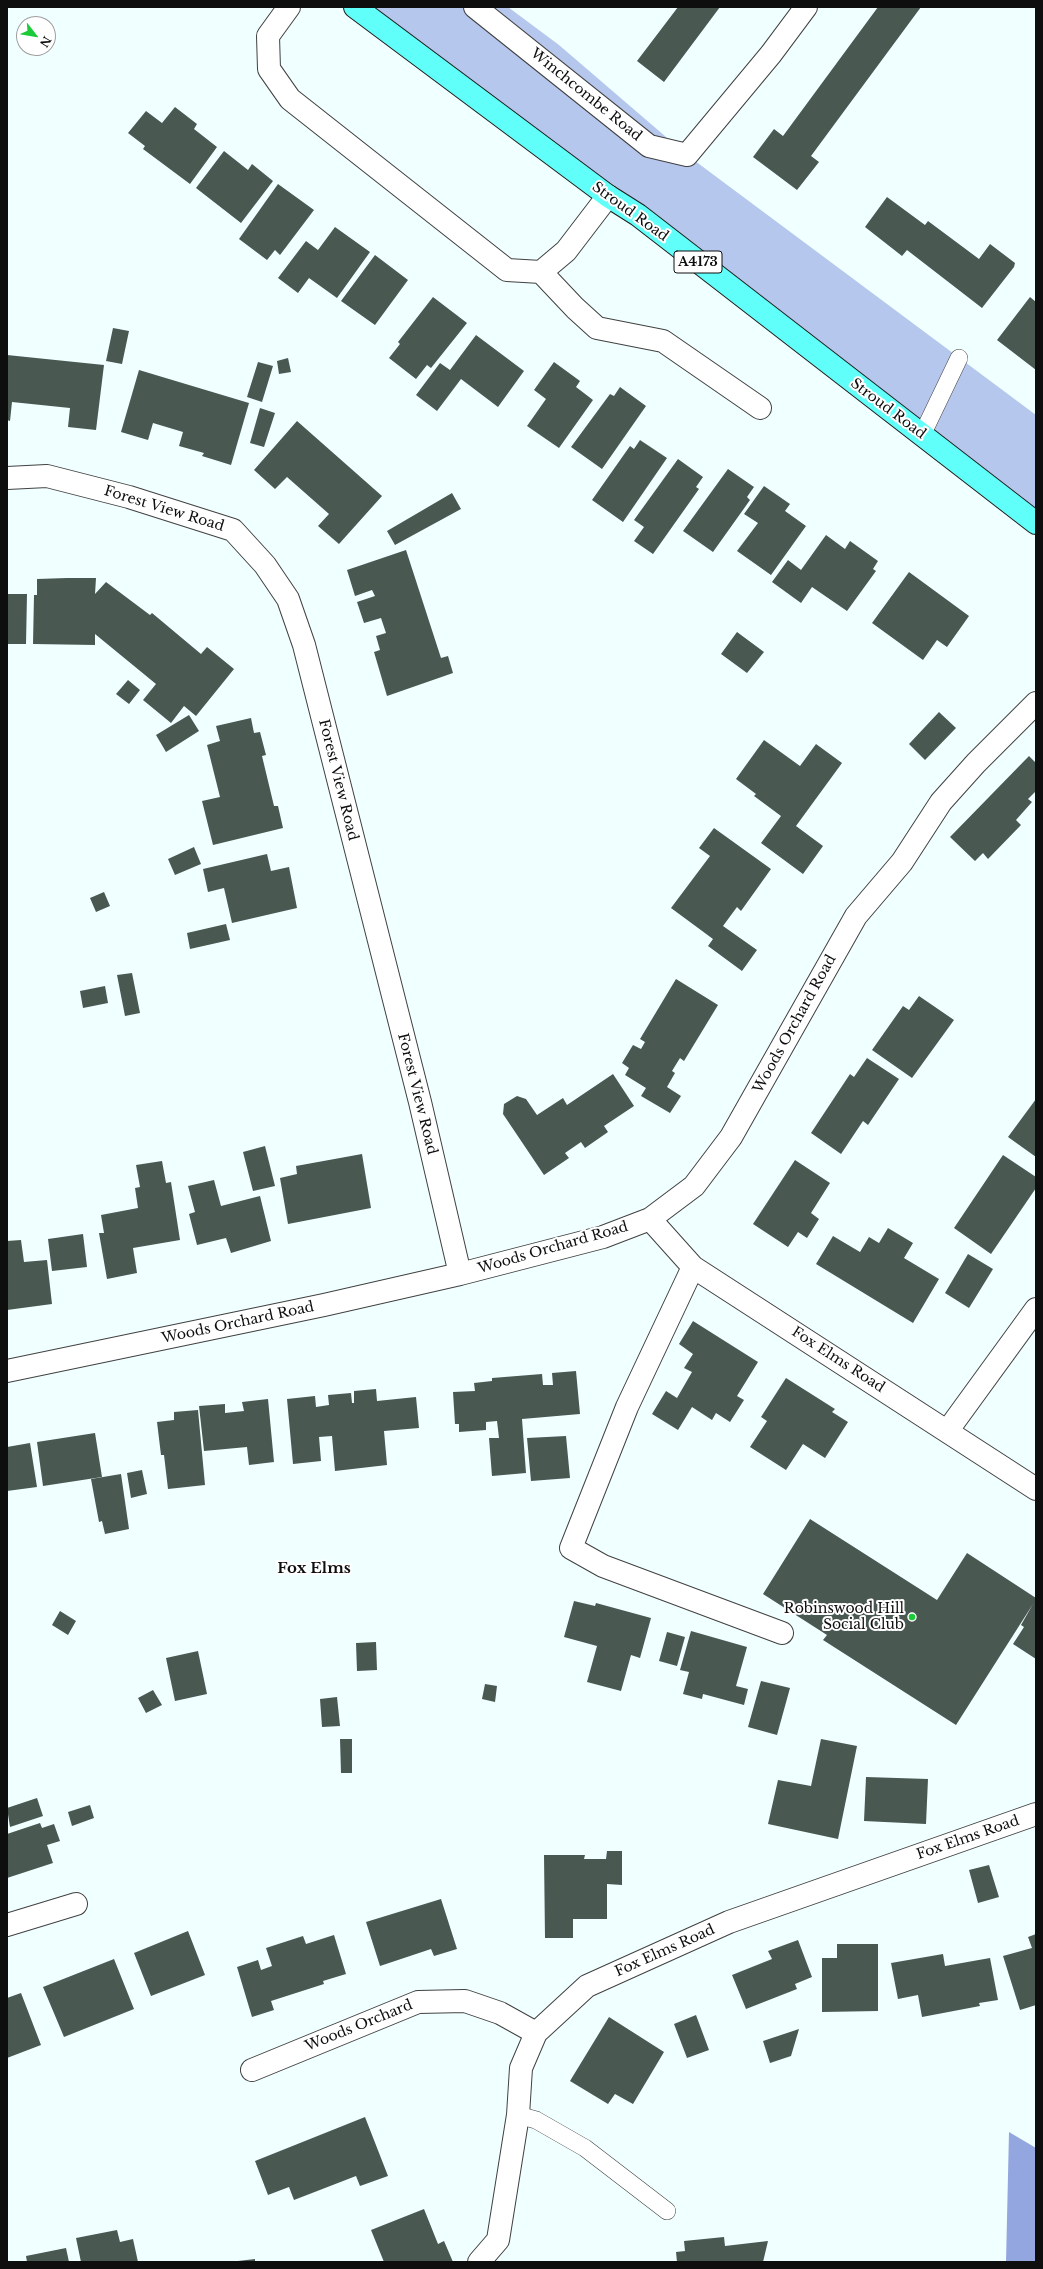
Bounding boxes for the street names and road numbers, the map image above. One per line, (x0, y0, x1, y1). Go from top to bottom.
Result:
street label: Winchcombe Road (527, 45, 645, 145)
street label: Stroud Road (589, 179, 671, 245)
road number: A4173 (674, 251, 722, 273)
street label: Stroud Road (847, 375, 929, 443)
street label: Forest View Road (102, 483, 226, 535)
street label: Forest View Road (315, 717, 361, 843)
street label: Woods Orchard Road (750, 952, 840, 1096)
street label: Forest View Road (394, 1031, 440, 1157)
street label: Woods Orchard Road (476, 1219, 630, 1277)
street label: Woods Orchard Road (160, 1299, 316, 1347)
street label: Fox Elms Road (788, 1324, 888, 1396)
street label: Fox Elms Road (914, 1813, 1022, 1863)
street label: Fox Elms Road (612, 1921, 718, 1981)
street label: Woods Orchard (303, 1997, 415, 2055)

